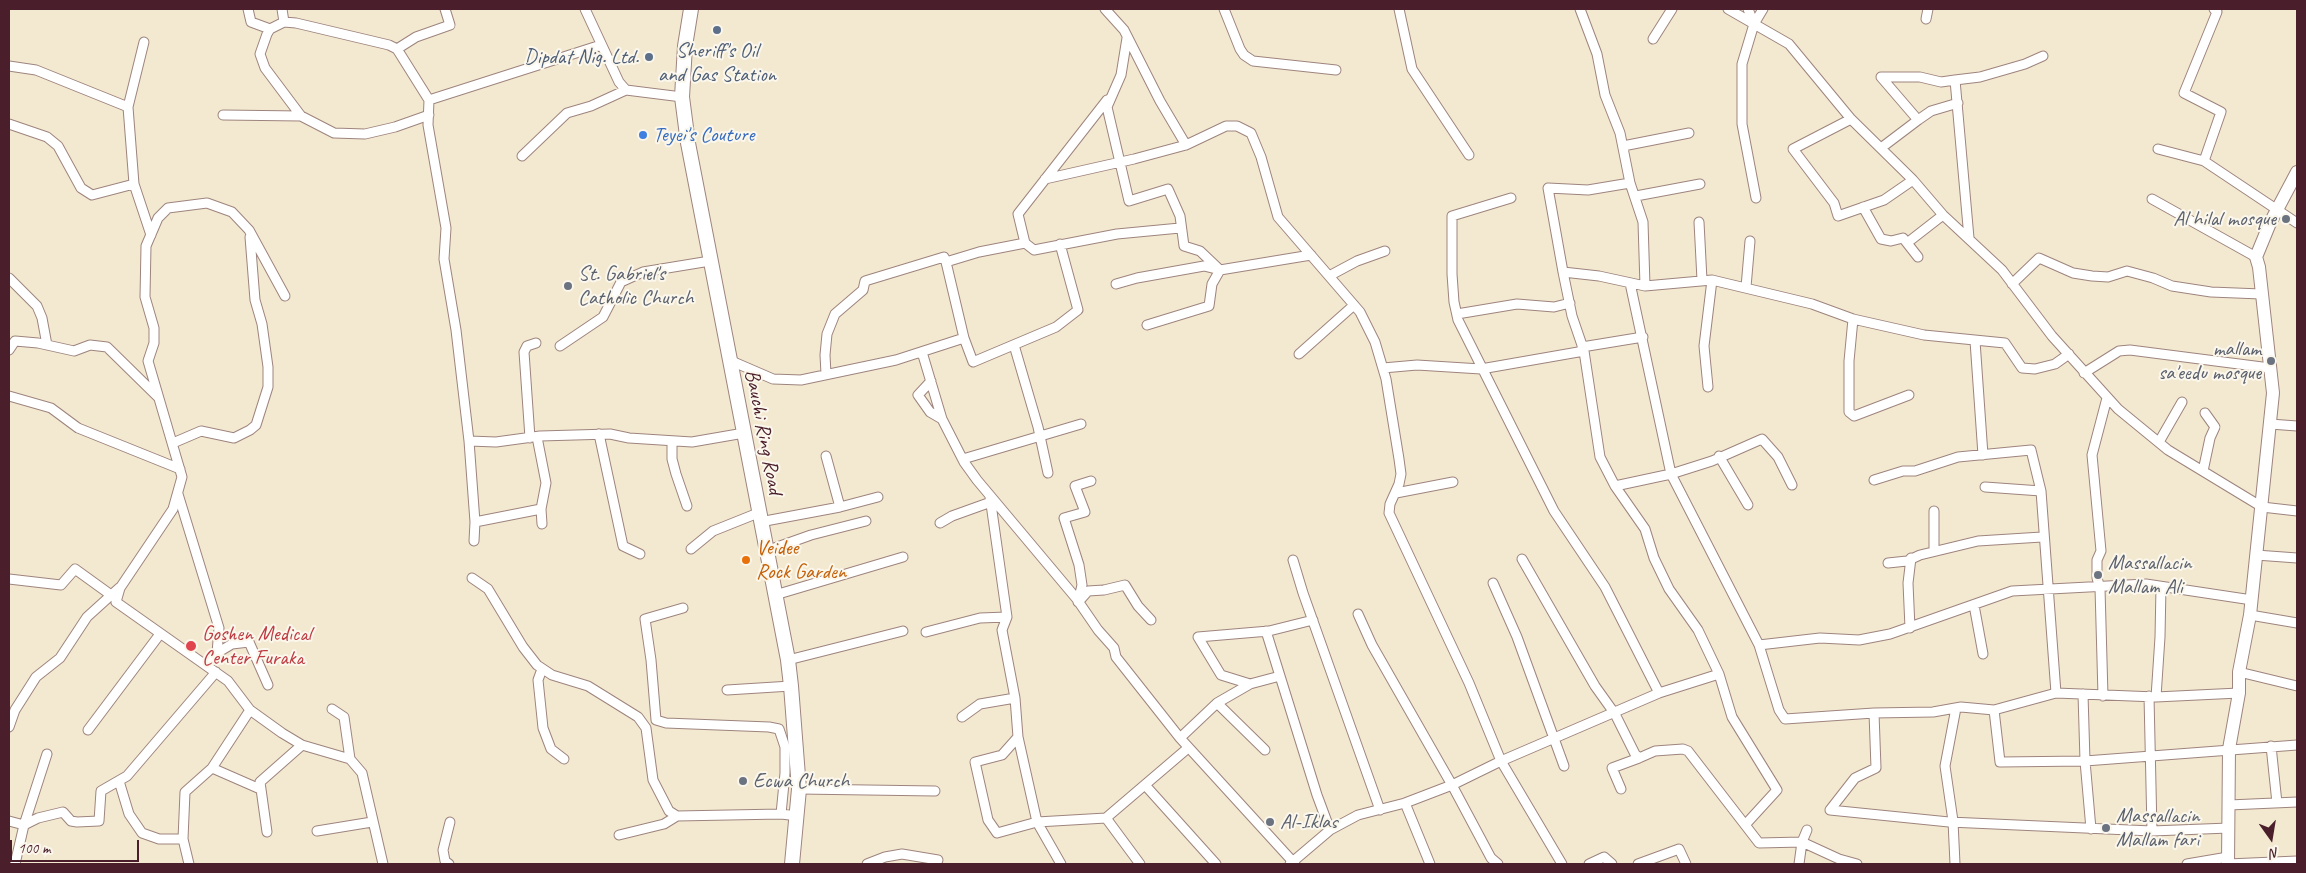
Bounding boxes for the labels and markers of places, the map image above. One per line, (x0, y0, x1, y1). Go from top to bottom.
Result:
marker: Sheriff's Oil and Gas Station (711, 24, 723, 36)
place label: Sheriff's Oil and Gas Station (658, 38, 776, 88)
place label: Dipdat Nig. Ltd. (524, 44, 639, 70)
marker: Dipdat Nig. Ltd. (643, 51, 655, 63)
place label: Teyei's Couture (653, 122, 754, 148)
marker: Teyei's Couture (637, 129, 649, 141)
place label: Al hilal mosque (2173, 206, 2276, 232)
marker: Al hilal mosque (2280, 213, 2292, 225)
place label: St. Gabriel's Catholic Church (578, 261, 694, 311)
marker: St. Gabriel's Catholic Church (562, 280, 574, 292)
place label: mallam sa'eedu mosque (2158, 336, 2261, 386)
marker: mallam sa'eedu mosque (2265, 355, 2277, 367)
place label: Veidee Rock Garden (756, 535, 846, 585)
place label: Massallacin Mallam Ali (2108, 550, 2191, 600)
marker: Veidee Rock Garden (740, 554, 752, 566)
marker: Massallacin Mallam Ali (2092, 569, 2104, 581)
place label: Goshen Medical Center Furaka (202, 621, 311, 671)
marker: Goshen Medical Center Furaka (184, 639, 198, 653)
place label: Ecwa Church (753, 768, 849, 794)
marker: Ecwa Church (737, 775, 749, 787)
place label: Massallacin Mallam fari (2116, 803, 2199, 853)
place label: Al-Iklas (1280, 809, 1337, 835)
marker: Al-Iklas (1264, 816, 1276, 828)
marker: Massallacin Mallam fari (2100, 822, 2112, 834)

